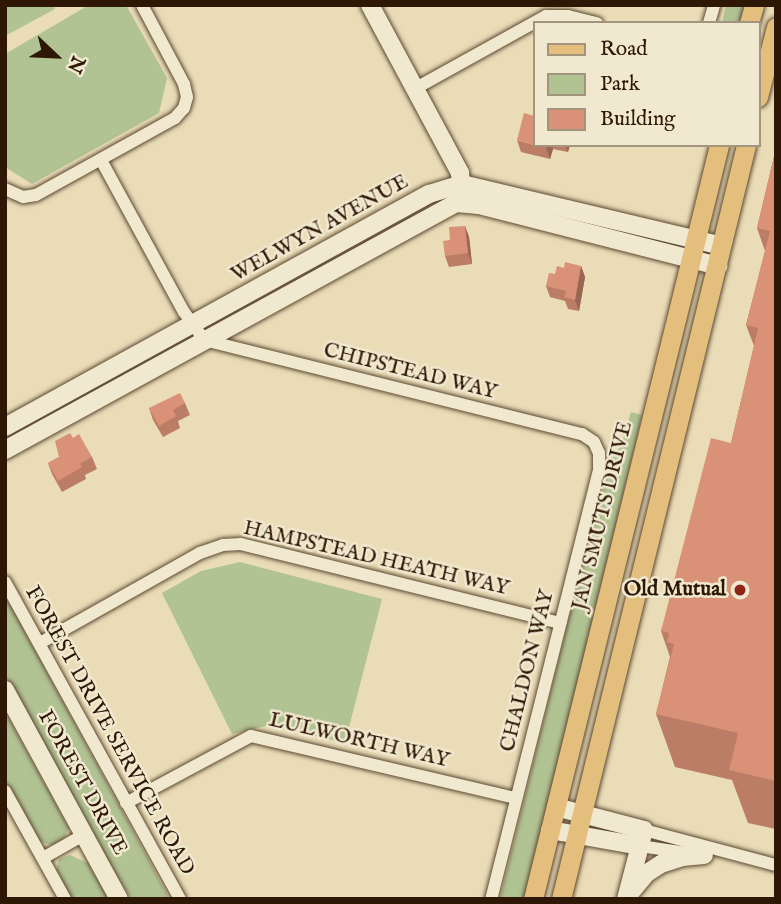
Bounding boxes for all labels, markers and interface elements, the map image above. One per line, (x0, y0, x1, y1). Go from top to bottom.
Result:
north arrow (21, 21, 91, 91)
legend (532, 21, 760, 147)
text: Road (600, 36, 647, 63)
text: N (61, 52, 90, 76)
text: Park (600, 71, 640, 98)
text: Building (600, 106, 675, 133)
street label: WELWYN AVENUE (227, 170, 413, 288)
street label: CHIPSTEAD WAY (321, 338, 499, 406)
street label: JAN SMUTS DRIVE (567, 419, 639, 613)
street label: HAMPSTEAD HEATH WAY (241, 516, 511, 602)
place label: Old Mutual (624, 577, 726, 603)
street label: FOREST DRIVE SERVICE ROAD (19, 582, 199, 880)
marker: Old Mutual (732, 582, 748, 598)
street label: CHALDON WAY (496, 587, 560, 755)
street label: FOREST DRIVE (32, 706, 132, 860)
street label: LULWORTH WAY (266, 708, 452, 774)

